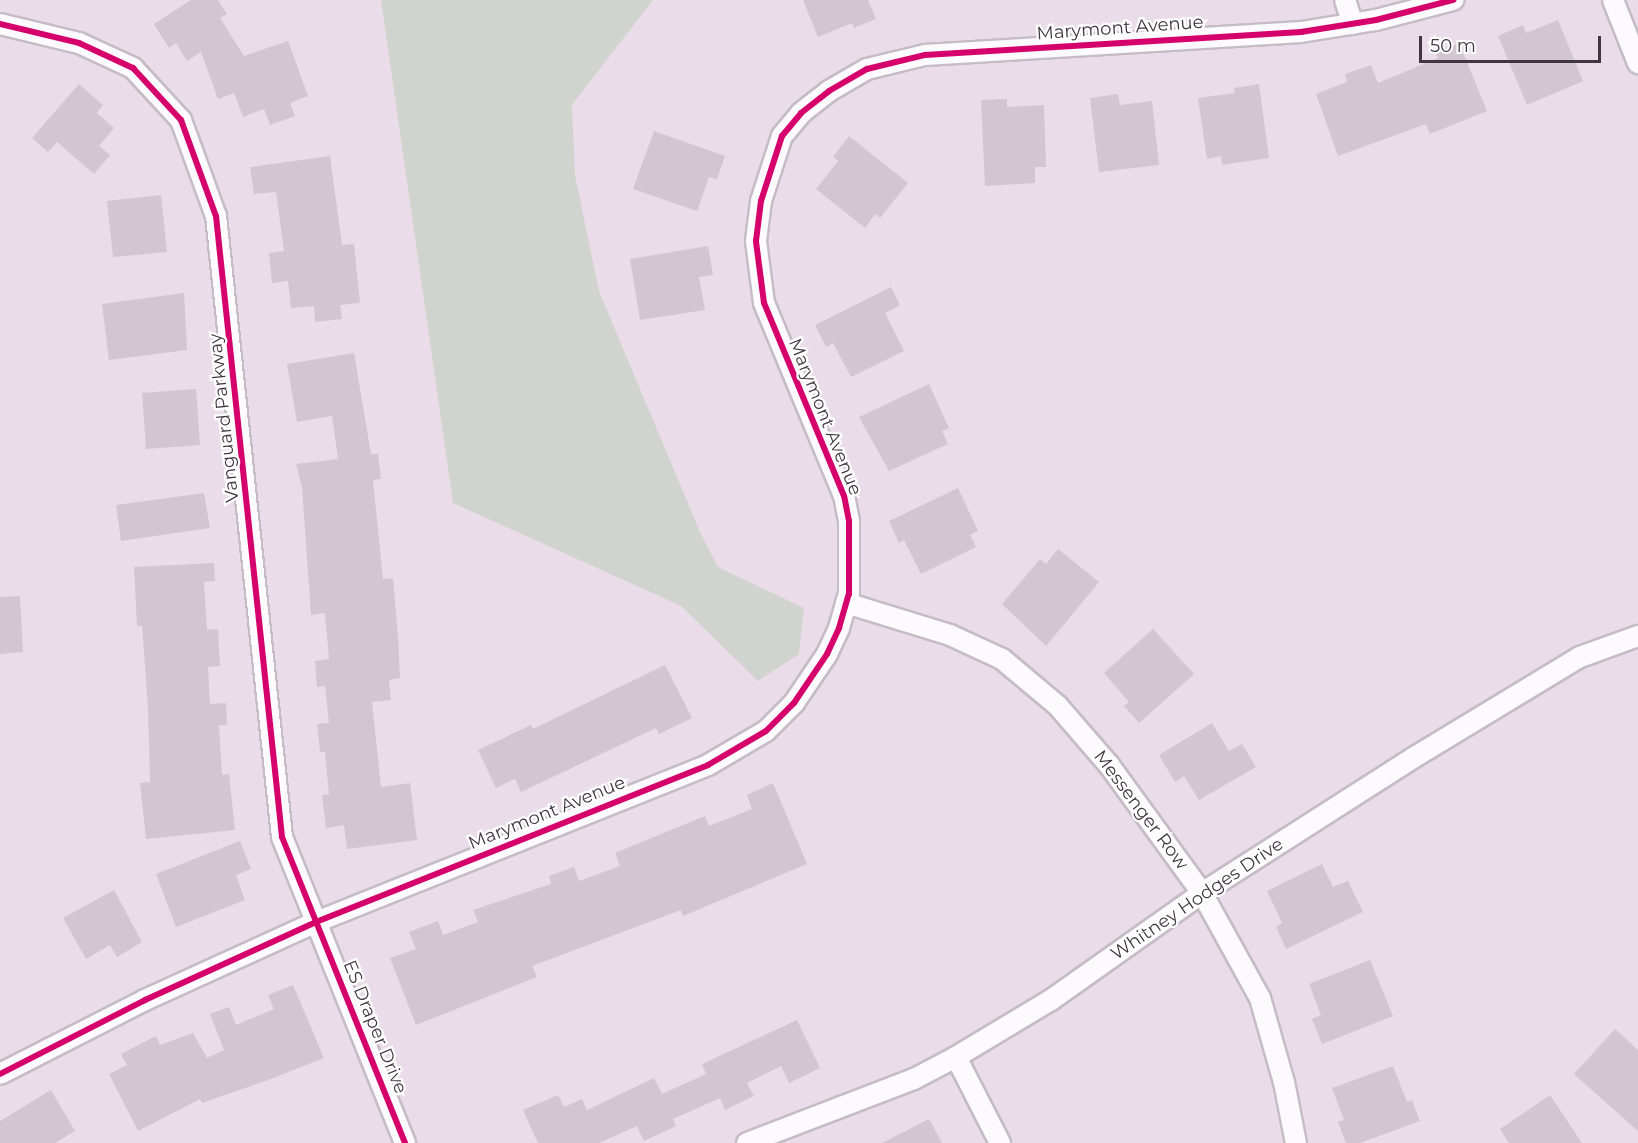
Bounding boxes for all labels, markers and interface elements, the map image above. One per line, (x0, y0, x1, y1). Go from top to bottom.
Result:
street label: Marymont Avenue (1036, 11, 1204, 45)
scale bar (1422, 24, 1604, 62)
text: 50 m (1430, 35, 1476, 57)
street label: Vanguard Parkway (204, 333, 244, 503)
street label: Marymont Avenue (784, 335, 866, 499)
street label: Messenger Row (1089, 746, 1193, 874)
street label: Marymont Avenue (465, 772, 629, 854)
street label: Whitney Hodges Drive (1107, 833, 1287, 965)
street label: ES Draper Drive (338, 957, 412, 1097)

